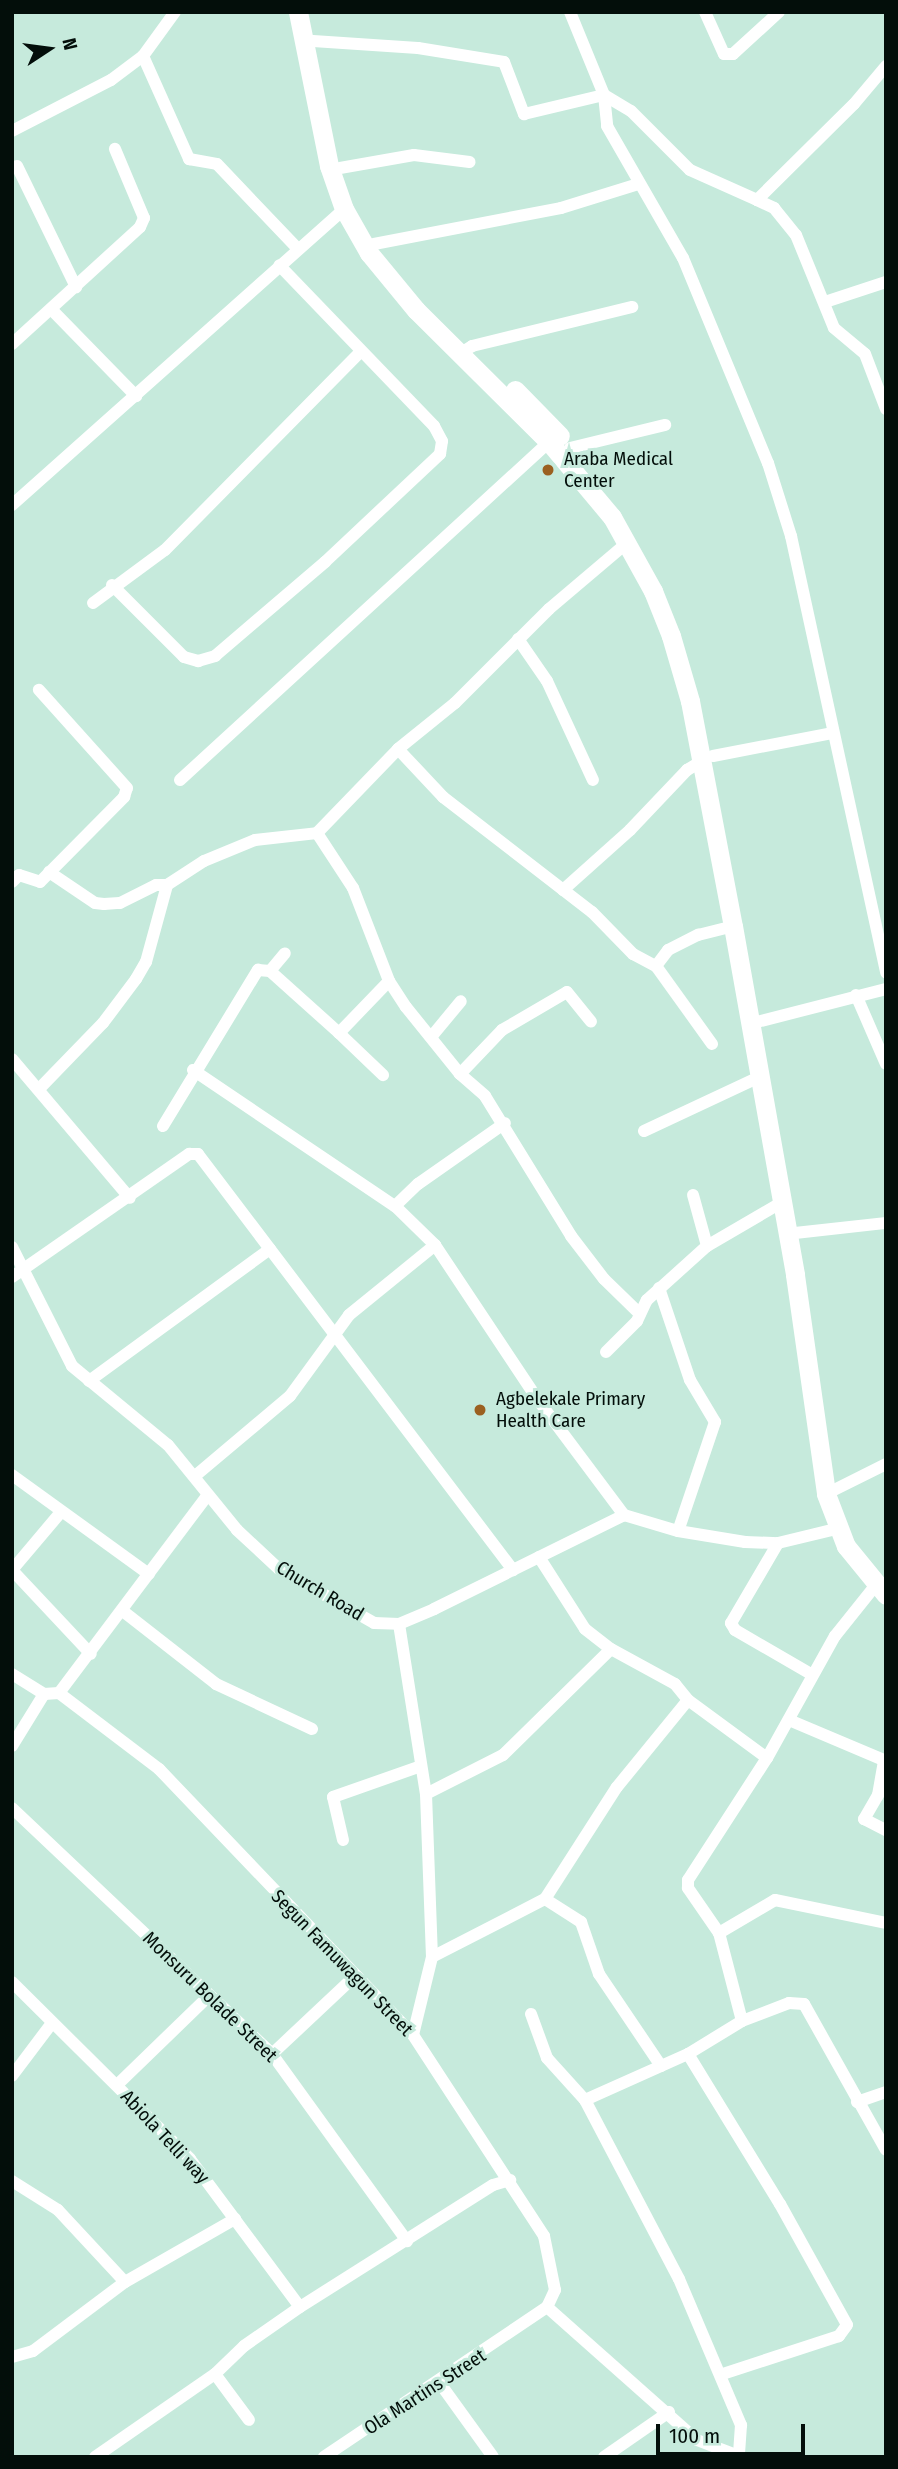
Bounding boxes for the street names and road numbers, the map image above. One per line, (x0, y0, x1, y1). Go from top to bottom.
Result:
street label: Church Road (272, 1556, 368, 1626)
street label: Segun Famuwagun Street (266, 1885, 418, 2041)
street label: Monsuru Bolade Street (138, 1927, 282, 2067)
street label: Abiola Telli way (116, 2085, 214, 2189)
street label: Ola Martins Street (360, 2344, 490, 2440)

